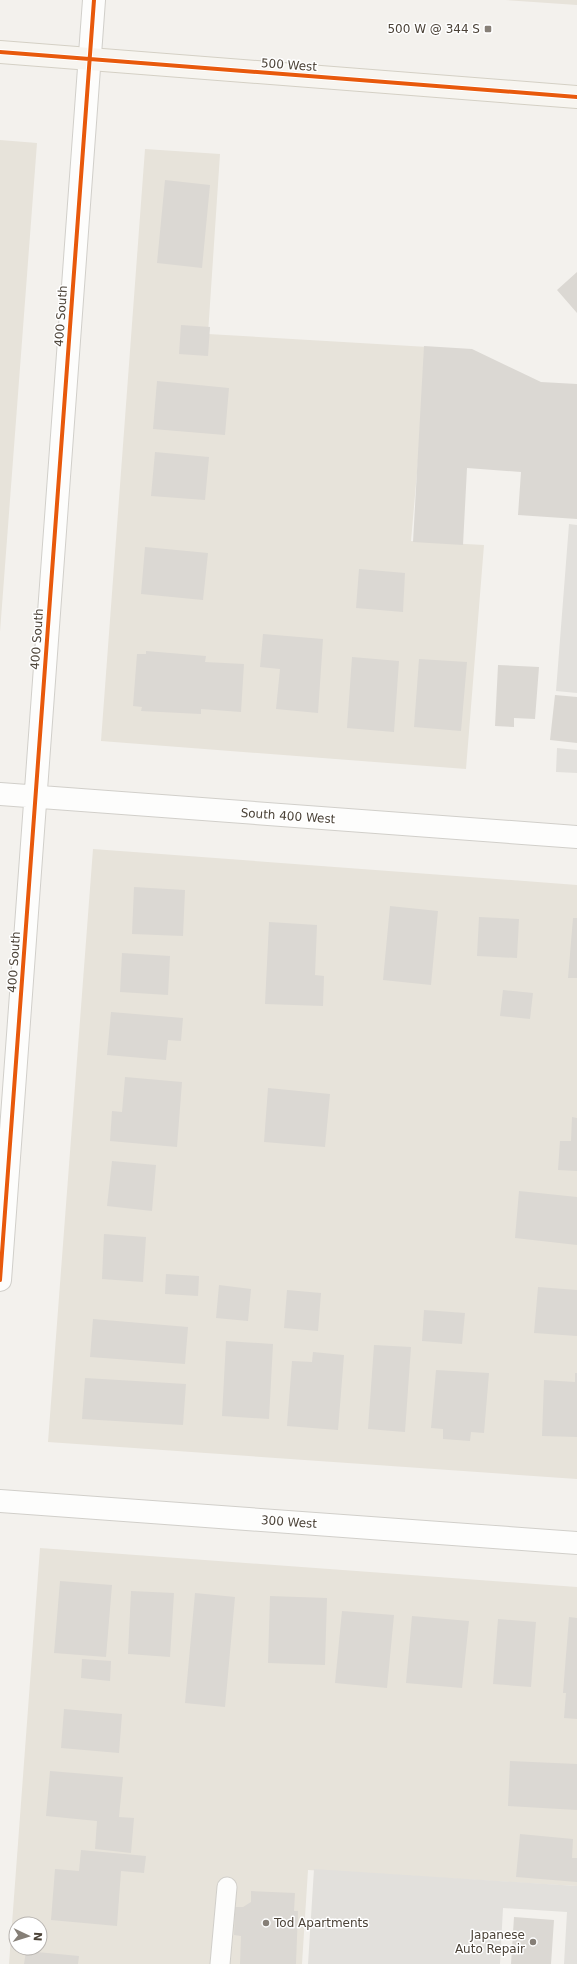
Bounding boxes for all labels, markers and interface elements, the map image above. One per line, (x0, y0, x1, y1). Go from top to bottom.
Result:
place label: 500 W @ 344 S (387, 22, 480, 36)
marker: 500 W @ 344 S (483, 24, 493, 34)
street label: 500 West (260, 56, 318, 74)
street label: 400 South (52, 285, 70, 347)
street label: 400 South (28, 608, 46, 670)
street label: South 400 West (240, 806, 336, 826)
street label: 400 South (5, 931, 23, 993)
street label: 300 West (260, 1513, 318, 1531)
north arrow (8, 1916, 48, 1956)
place label: Tod Apartments (273, 1916, 369, 1930)
marker: Tod Apartments (261, 1918, 271, 1928)
place label: Japanese Auto Repair (455, 1928, 525, 1956)
text: N (31, 1932, 44, 1942)
marker: Japanese Auto Repair (528, 1937, 538, 1947)

